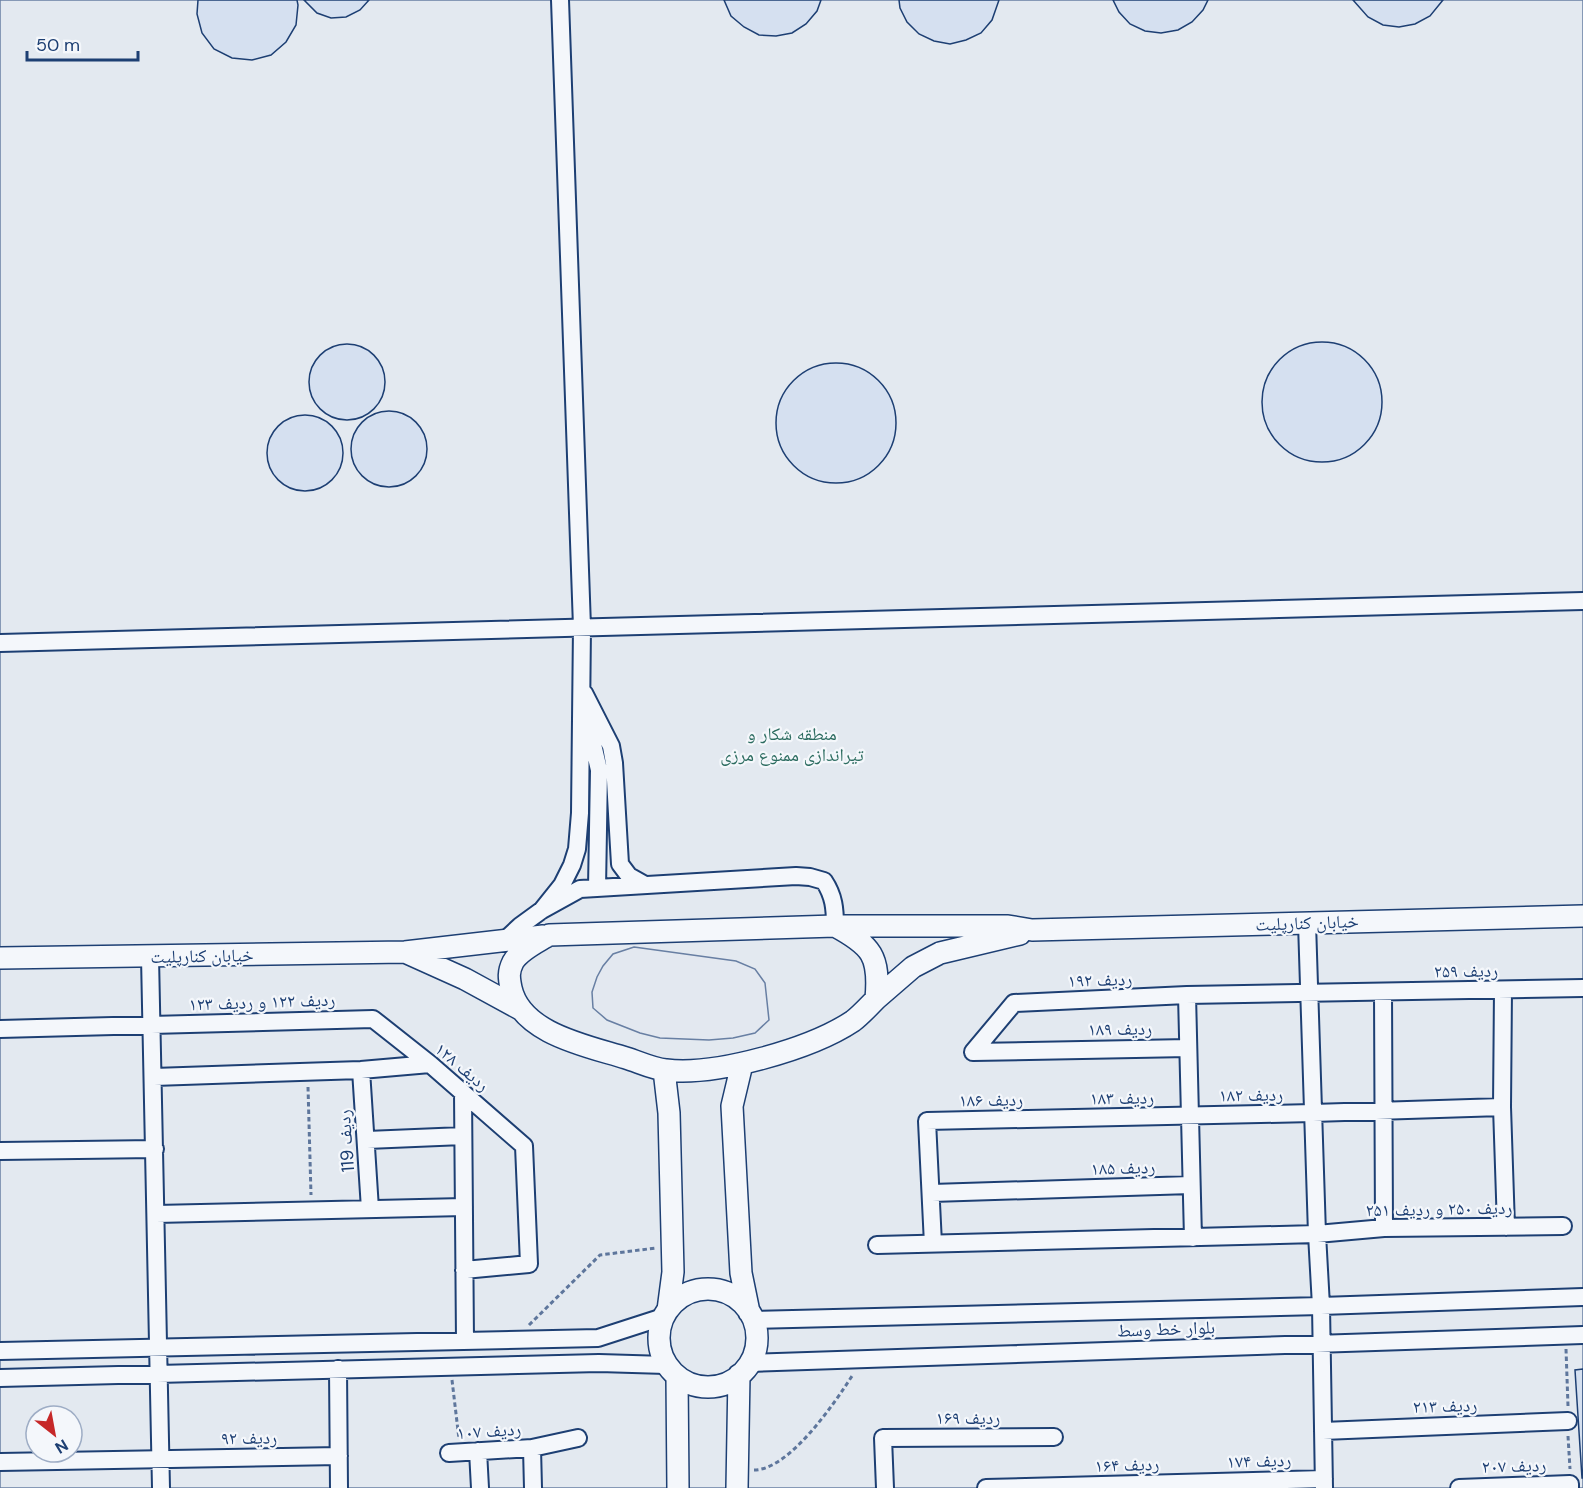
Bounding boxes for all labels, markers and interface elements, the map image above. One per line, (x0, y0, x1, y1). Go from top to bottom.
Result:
scale bar (27, 24, 138, 62)
text: 50 m (36, 33, 80, 57)
park label: منطقه شکار و تیراندازی ممنوع مرزی (720, 722, 864, 767)
street label: خیابان کنارپلیت (1255, 909, 1359, 937)
street label: خیابان کنارپلیت (150, 943, 254, 969)
street label: ردیف ۲۵۹ (1434, 958, 1498, 984)
street label: ردیف ۱۹۲ (1067, 967, 1133, 993)
street label: ردیف ۱۲۲ و ردیف ۱۲۳ (188, 987, 336, 1017)
street label: ردیف ۱۸۹ (1088, 1016, 1152, 1042)
street label: ردیف ۱۲۸ (430, 1037, 494, 1097)
street label: ردیف ۱۸۲ (1219, 1082, 1283, 1108)
street label: ردیف ۱۸۳ (1090, 1085, 1154, 1111)
street label: ردیف ۱۸۶ (959, 1087, 1023, 1113)
street label: ردیف 119 (332, 1109, 360, 1173)
street label: ردیف ۱۸۵ (1090, 1155, 1156, 1181)
street label: ردیف ۲۵۰ و ردیف ۲۵۱ (1365, 1196, 1513, 1222)
street label: بلوار خط وسط (1117, 1315, 1216, 1343)
street label: ردیف ۲۱۳ (1412, 1393, 1478, 1419)
north arrow (24, 1404, 84, 1464)
street label: ردیف ۱۶۹ (936, 1406, 1000, 1430)
street label: ردیف ۱۰۷ (456, 1417, 522, 1445)
street label: ردیف ۹۲ (221, 1426, 277, 1450)
text: N (51, 1434, 72, 1458)
street label: ردیف ۱۷۴ (1226, 1448, 1292, 1474)
street label: ردیف ۱۶۴ (1094, 1452, 1160, 1478)
street label: ردیف ۲۰۷ (1481, 1453, 1547, 1479)

